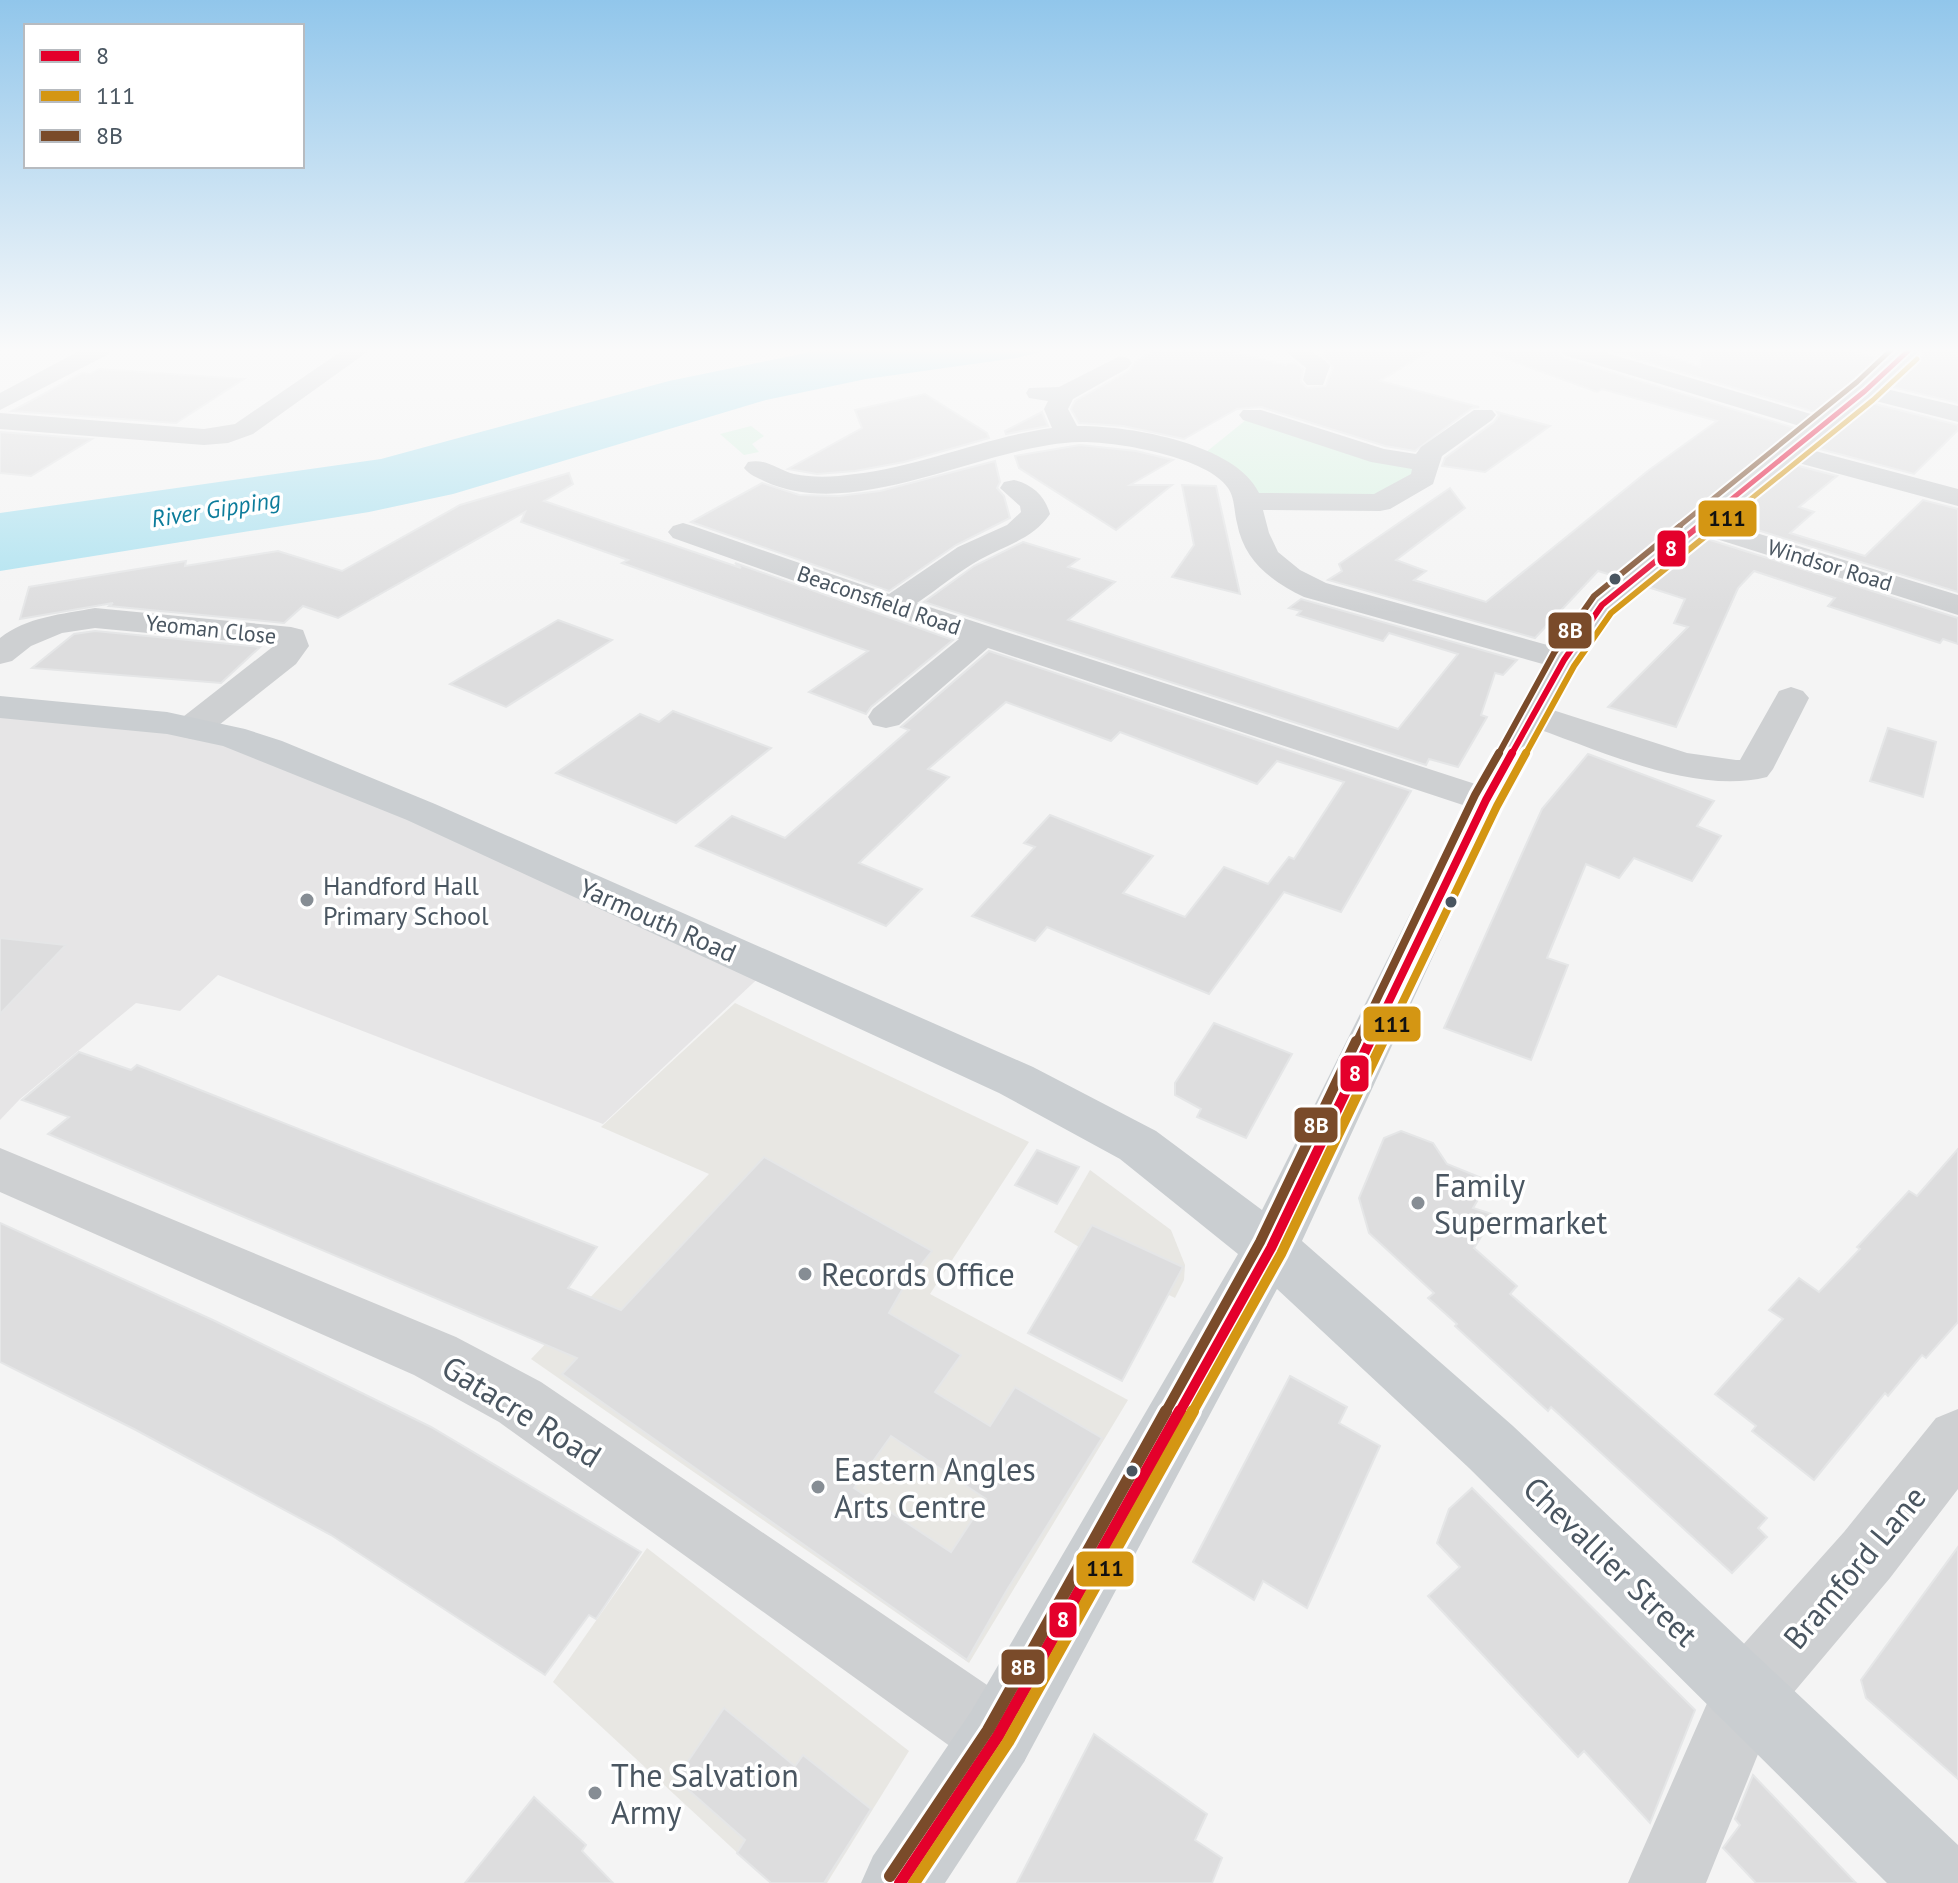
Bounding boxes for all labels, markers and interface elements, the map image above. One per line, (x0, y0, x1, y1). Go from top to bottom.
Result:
legend (24, 24, 304, 168)
text: 8 (96, 40, 109, 71)
text: 111 (96, 80, 135, 111)
text: 8B (96, 120, 123, 151)
water label: River Gipping (149, 483, 283, 535)
line badge: 111 (1697, 499, 1758, 538)
text: 111 (1708, 504, 1746, 532)
line badge: 8 (1656, 529, 1687, 568)
street label: Windsor Road (1764, 533, 1896, 597)
text: 8 (1665, 534, 1677, 562)
street label: Beaconsfield Road (793, 559, 965, 641)
unlabelled marker (1607, 571, 1623, 587)
street label: Yeoman Close (144, 608, 278, 650)
line badge: 8B (1547, 611, 1593, 650)
text: 8B (1557, 616, 1583, 644)
place label: Handford Hall Primary School (323, 869, 489, 932)
street label: Yarmouth Road (574, 871, 742, 969)
marker: Handford Hall Primary School (298, 891, 316, 909)
unlabelled marker (1443, 894, 1459, 910)
line badge: 111 (1362, 1005, 1422, 1043)
text: 111 (1373, 1010, 1411, 1038)
line badge: 8 (1339, 1054, 1370, 1093)
text: 8 (1349, 1059, 1361, 1087)
line badge: 8B (1293, 1106, 1339, 1144)
text: 8B (1303, 1111, 1329, 1139)
place label: Family Supermarket (1434, 1164, 1608, 1243)
marker: Family Supermarket (1409, 1194, 1427, 1212)
place label: Records Office (821, 1253, 1015, 1295)
marker: Records Office (796, 1265, 814, 1283)
street label: Gatacre Road (435, 1345, 609, 1477)
place label: Eastern Angles Arts Centre (834, 1448, 1036, 1527)
unlabelled marker (1124, 1463, 1140, 1479)
street label: Chevallier Street (1515, 1467, 1707, 1655)
street label: Bramford Lane (1773, 1477, 1935, 1657)
marker: Eastern Angles Arts Centre (809, 1478, 827, 1496)
line badge: 111 (1075, 1550, 1135, 1588)
text: 111 (1086, 1554, 1124, 1582)
line badge: 8 (1048, 1601, 1078, 1639)
text: 8 (1057, 1605, 1069, 1633)
line badge: 8B (1000, 1648, 1046, 1686)
text: 8B (1010, 1653, 1036, 1681)
place label: The Salvation Army (611, 1754, 799, 1833)
marker: The Salvation Army (586, 1784, 604, 1802)

